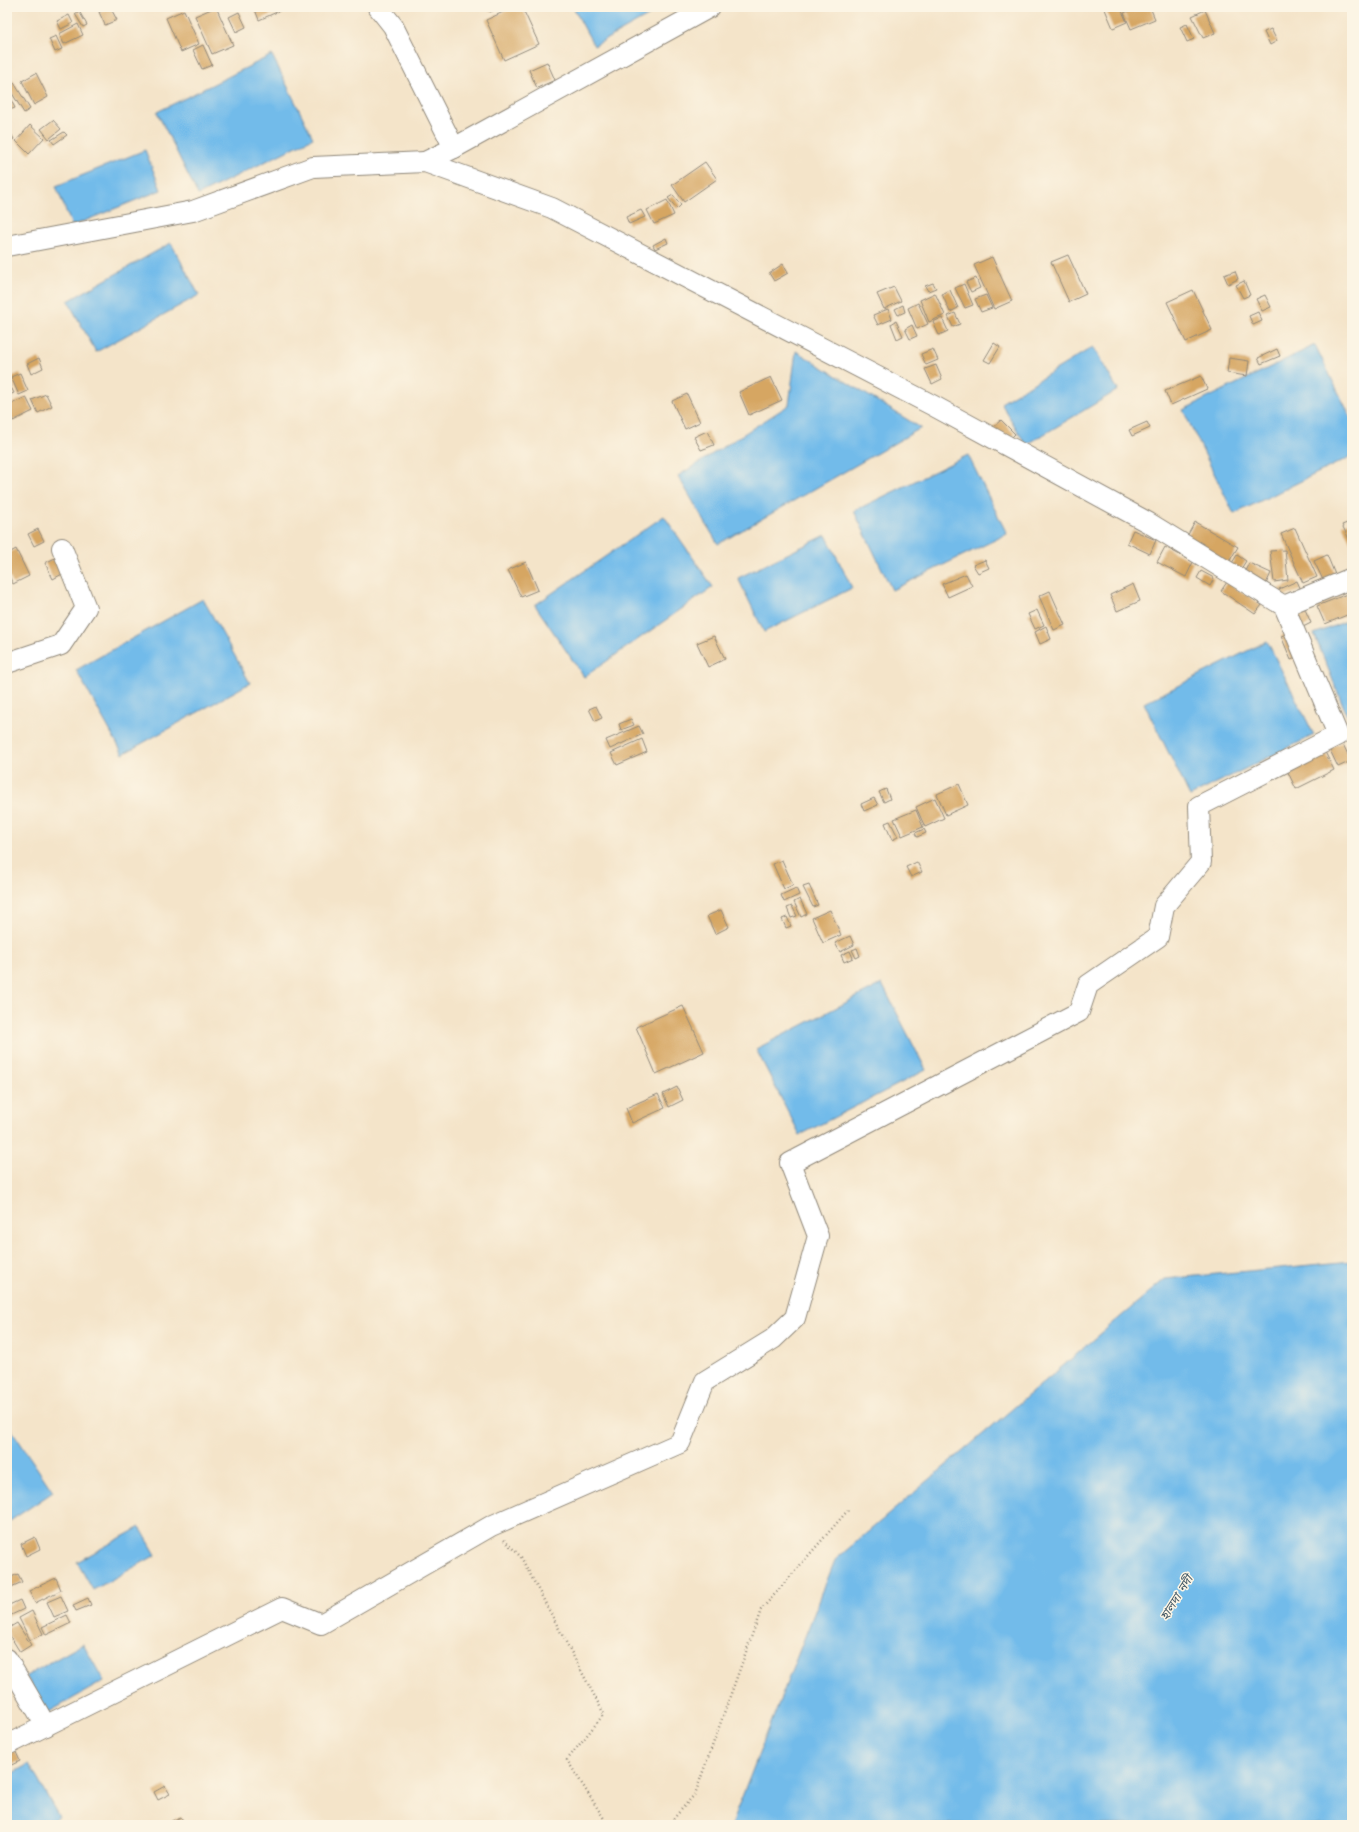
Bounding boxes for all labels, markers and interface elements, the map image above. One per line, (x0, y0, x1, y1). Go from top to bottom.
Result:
water label: হালদা নদী (1157, 1570, 1199, 1624)

